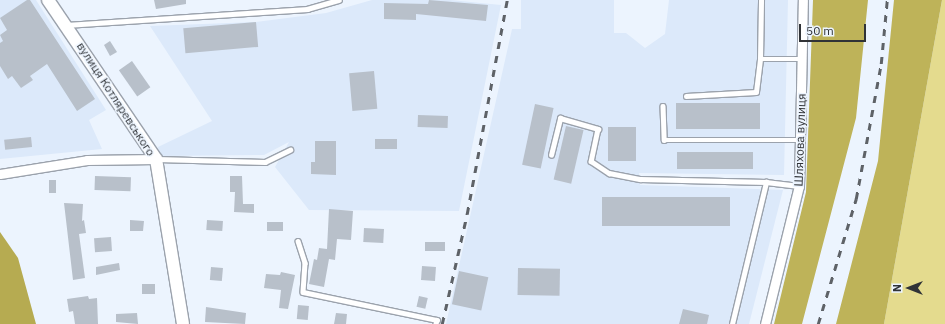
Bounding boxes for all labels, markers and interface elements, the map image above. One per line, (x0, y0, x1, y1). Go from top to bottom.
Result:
scale bar (801, 16, 868, 42)
text: 50 m (806, 23, 834, 38)
street label: вулиця Котляревського (74, 39, 158, 159)
street label: Шляхова вулиця (791, 93, 809, 187)
north arrow (889, 268, 929, 308)
text: N (890, 284, 904, 292)

